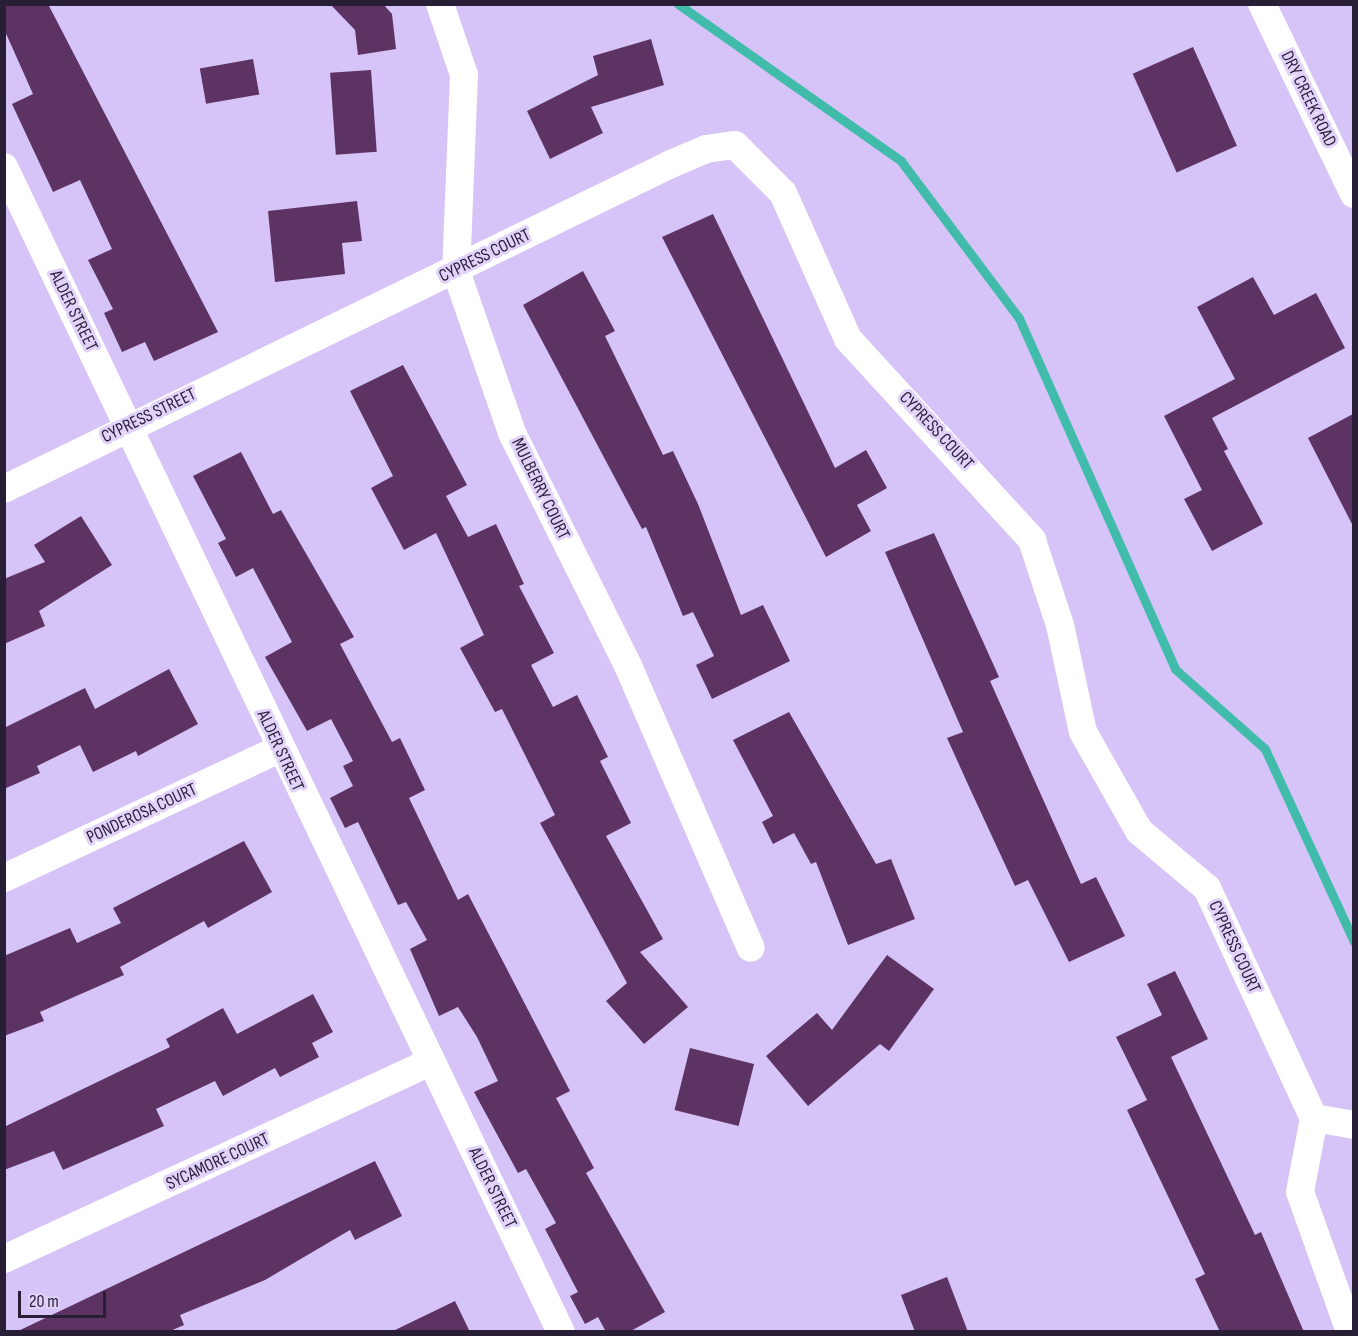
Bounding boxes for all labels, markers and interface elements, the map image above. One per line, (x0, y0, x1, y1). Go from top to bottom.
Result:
street label: DRY CREEK ROAD (1276, 48, 1340, 150)
street label: CYPRESS COURT (436, 225, 534, 287)
street label: ALDER STREET (44, 267, 102, 355)
street label: CYPRESS STREET (98, 384, 200, 448)
street label: CYPRESS COURT (894, 387, 978, 475)
street label: MULBERRY COURT (506, 435, 574, 543)
street label: ALDER STREET (252, 707, 308, 795)
street label: PONDEROSA COURT (84, 779, 200, 849)
street label: CYPRESS COURT (1203, 898, 1265, 996)
street label: SYCAMORE COURT (163, 1129, 273, 1195)
street label: ALDER STREET (463, 1144, 521, 1232)
scale bar (21, 1279, 110, 1317)
text: 20 m (29, 1291, 59, 1312)

